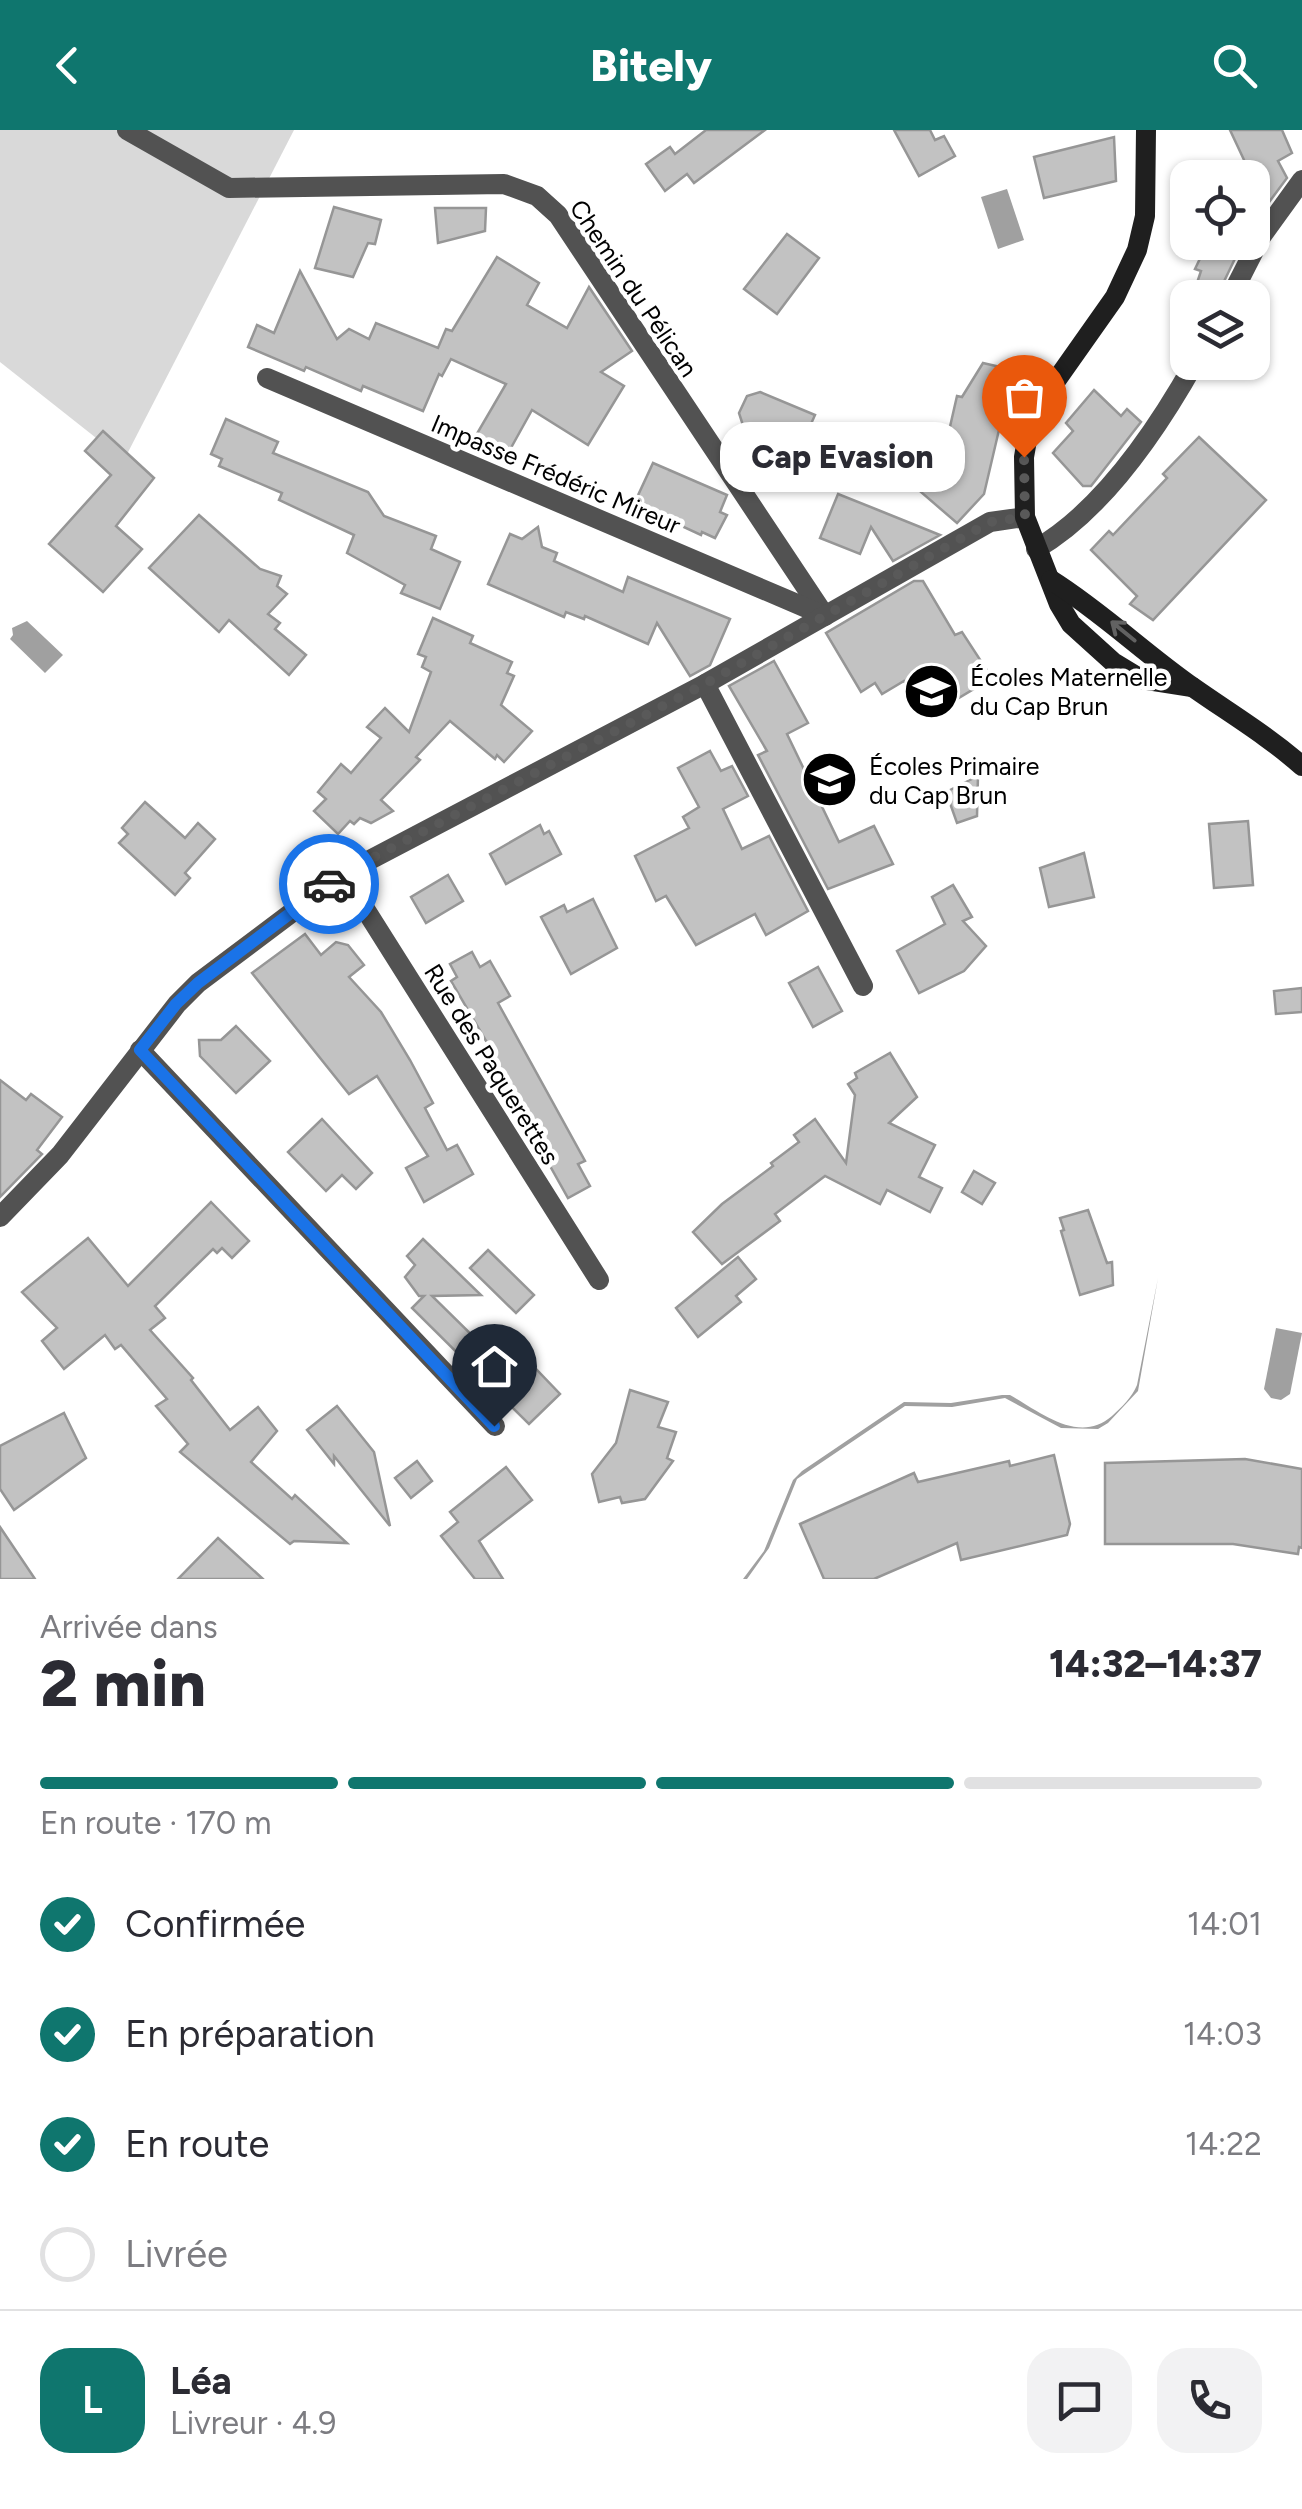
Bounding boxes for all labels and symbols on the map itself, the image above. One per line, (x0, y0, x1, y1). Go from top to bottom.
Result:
street label: Chemin du Pélican (564, 194, 704, 382)
pin (982, 355, 1067, 458)
street label: Impasse Frédéric Mireur (427, 408, 686, 540)
callout: Cap Evasion (719, 422, 964, 492)
one-way arrow (1110, 621, 1137, 642)
school or university icon: Écoles Maternelle du Cap Brun (901, 661, 961, 721)
place label: Écoles Maternelle du Cap Brun (970, 662, 1167, 721)
school or university icon: Écoles Primaire du Cap Brun (800, 750, 860, 810)
place label: Écoles Primaire du Cap Brun (869, 751, 1039, 810)
courier (279, 834, 379, 934)
street label: Rue des Paquerettes (418, 958, 566, 1170)
pin (452, 1324, 537, 1427)

